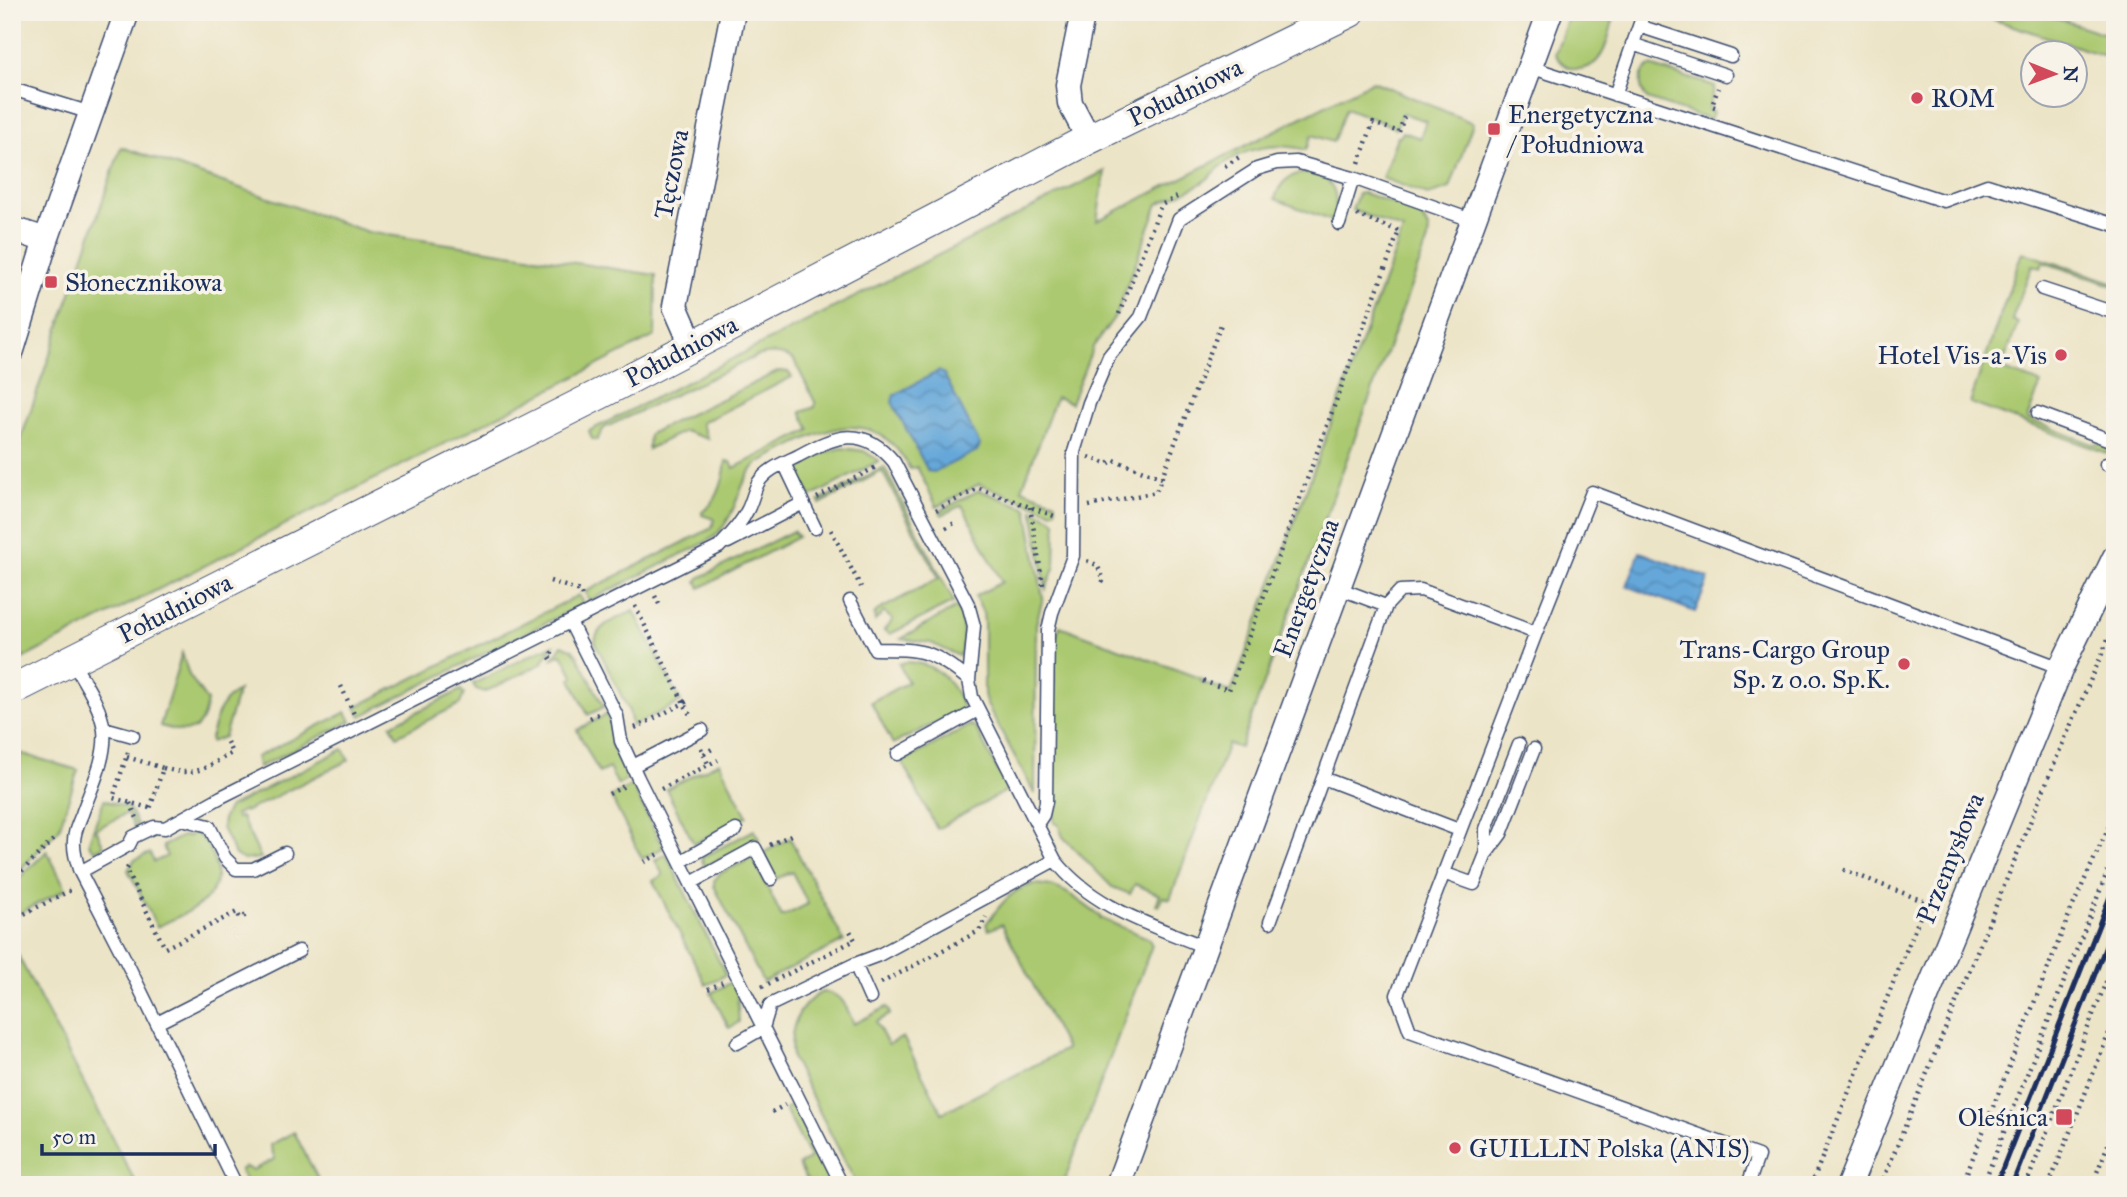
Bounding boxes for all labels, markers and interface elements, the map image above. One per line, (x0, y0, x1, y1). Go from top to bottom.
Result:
north arrow (2018, 38, 2088, 108)
street label: Południowa (1123, 51, 1248, 133)
text: N (2059, 66, 2082, 83)
place label: ROM (1931, 82, 1995, 114)
marker: ROM (1909, 90, 1925, 106)
place label: Energetyczna / Południowa (1506, 98, 1653, 160)
marker: Energetyczna / Południowa (1486, 121, 1502, 137)
street label: Tęczowa (647, 126, 695, 222)
place label: Słonecznikowa (65, 266, 222, 298)
marker: Słonecznikowa (43, 274, 59, 290)
street label: Południowa (619, 308, 743, 394)
place label: Hotel Vis-a-Vis (1877, 339, 2047, 371)
marker: Hotel Vis-a-Vis (2053, 347, 2069, 363)
street label: Energetyczna (1266, 514, 1346, 662)
street label: Południowa (113, 566, 237, 650)
place label: Trans-Cargo Group Sp. z o.o. Sp.K. (1680, 633, 1890, 695)
marker: Trans-Cargo Group Sp. z o.o. Sp.K. (1896, 656, 1912, 672)
street label: Przemysłowa (1909, 788, 1991, 928)
place label: Oleśnica (1958, 1101, 2048, 1133)
marker: Oleśnica (2054, 1107, 2074, 1127)
scale bar (42, 1113, 215, 1157)
text: 50 m (52, 1124, 97, 1150)
place label: GUILLIN Polska (ANIS) (1469, 1132, 1750, 1164)
marker: GUILLIN Polska (ANIS) (1447, 1140, 1463, 1156)

